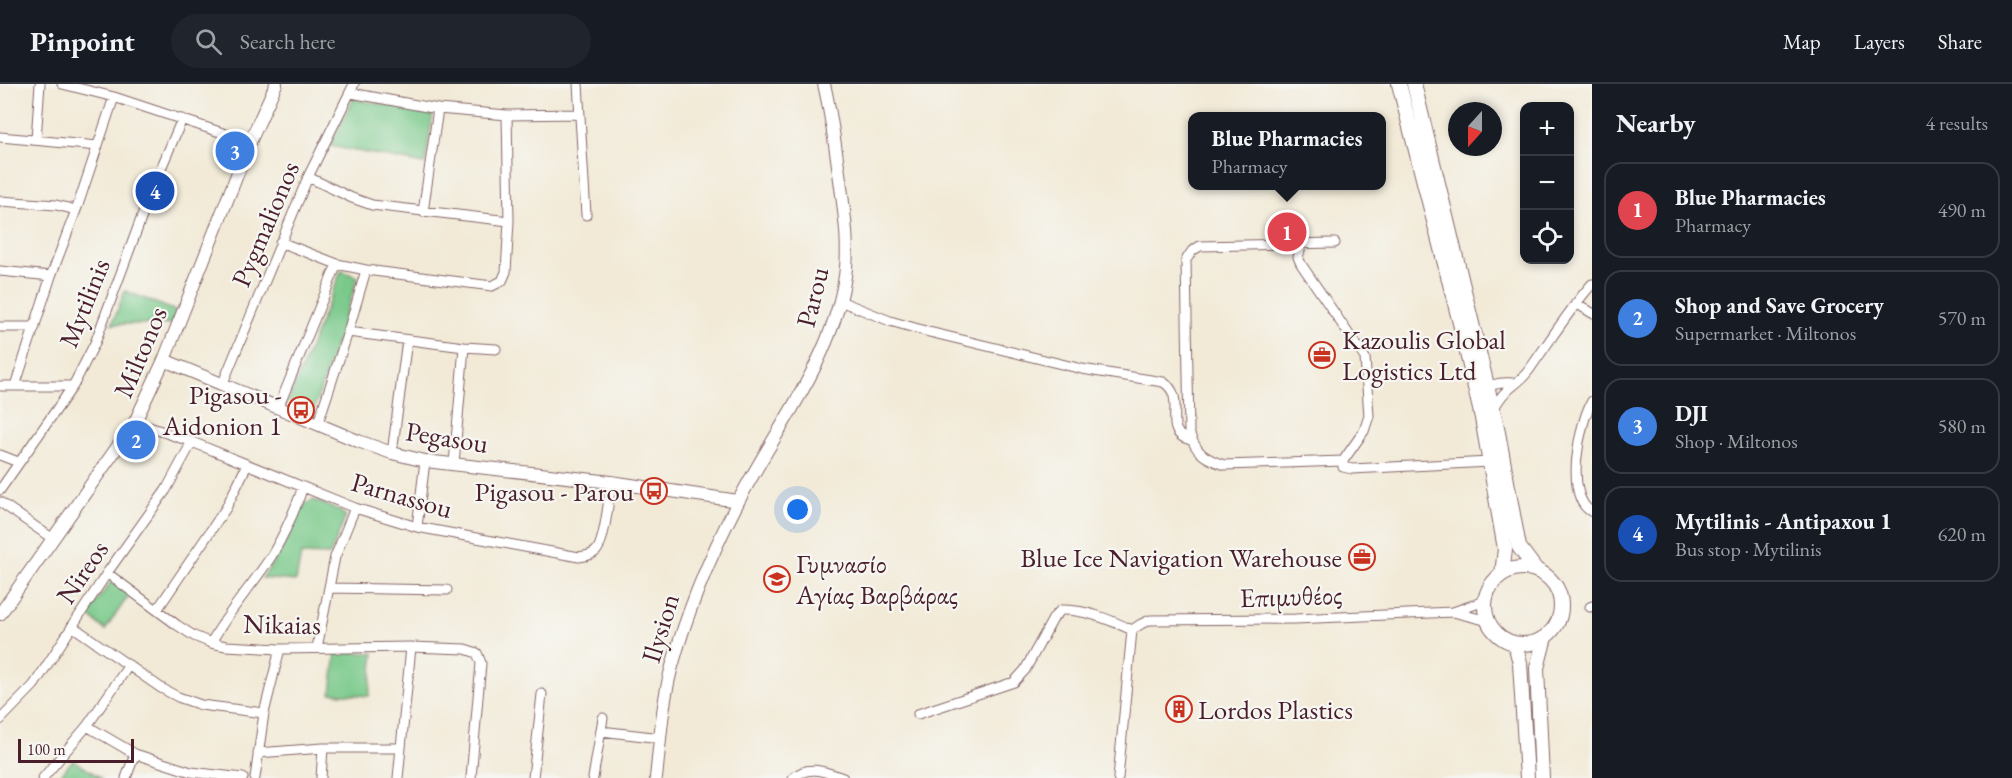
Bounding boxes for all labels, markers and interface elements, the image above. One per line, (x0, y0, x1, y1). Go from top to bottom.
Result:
search box (171, 14, 591, 68)
text: Pinpoint (30, 23, 135, 59)
icon: search (192, 25, 225, 58)
text: Search here (240, 27, 335, 56)
text: Map (1783, 28, 1821, 55)
text: Layers (1854, 28, 1905, 55)
text: Share (1938, 28, 1982, 55)
north arrow (1448, 102, 1502, 156)
map controls (1520, 102, 1574, 264)
button: + (1520, 102, 1574, 156)
text: Nearby (1616, 106, 1696, 140)
text: 4 results (1925, 110, 1988, 136)
popup (1188, 112, 1386, 190)
text: Blue Pharmacies (1212, 124, 1362, 153)
pin: 3 (216, 128, 254, 174)
text: Pharmacy (1212, 153, 1288, 179)
street label: Pygmalionos (223, 156, 307, 292)
button: − (1520, 156, 1574, 210)
pin: 4 (136, 168, 174, 214)
text: Blue Pharmacies (1675, 183, 1826, 212)
text: 1 (1632, 197, 1643, 223)
text: 490 m (1938, 197, 1986, 223)
pin: 1 (1268, 210, 1306, 254)
button: locate (1520, 210, 1574, 264)
text: Pharmacy (1675, 212, 1751, 238)
street label: Mytilinis (50, 253, 118, 353)
street label: Parou (788, 263, 836, 331)
text: Shop and Save Grocery (1675, 291, 1884, 320)
street label: Miltonos (105, 301, 175, 403)
text: 2 (1632, 305, 1643, 331)
text: 570 m (1938, 305, 1986, 331)
text: Supermarket · Miltonos (1675, 320, 1856, 346)
place label: Kazoulis Global Logistics Ltd (1342, 322, 1506, 388)
office icon: Kazoulis Global Logistics Ltd (1307, 340, 1337, 370)
place label: Pigasou - Aidonion 1 (162, 377, 282, 443)
bus stop icon: Pigasou - Aidonion 1 (286, 395, 316, 425)
text: DJI (1675, 399, 1708, 428)
street label: Pegasou (403, 413, 491, 461)
text: 3 (1632, 413, 1643, 439)
text: 580 m (1938, 413, 1986, 439)
pin: 2 (116, 418, 156, 462)
text: Shop · Miltonos (1675, 428, 1798, 454)
street label: Parnassou (347, 464, 457, 526)
place label: Pigasou - Parou (475, 474, 634, 509)
bus stop icon: Pigasou - Parou (639, 476, 669, 506)
your location (783, 495, 812, 524)
text: Mytilinis - Antipaxou 1 (1675, 507, 1892, 536)
text: 4 (1632, 521, 1643, 547)
text: 620 m (1938, 521, 1986, 547)
street label: Nireos (48, 533, 116, 611)
text: Bus stop · Mytilinis (1675, 536, 1822, 562)
place label: Blue Ice Navigation Warehouse (1020, 540, 1342, 575)
office icon: Blue Ice Navigation Warehouse (1347, 542, 1377, 572)
place label: Γυμνασίο Αγίας Βαρβάρας (795, 546, 958, 612)
school or university icon: Γυμνασίο Αγίας Βαρβάρας (762, 564, 792, 594)
street label: Επιμυθέος (1239, 577, 1343, 615)
street label: Ilysion (633, 589, 687, 667)
street label: Nikaias (243, 606, 321, 642)
place label: Lordos Plastics (1198, 692, 1353, 727)
building icon: Lordos Plastics (1164, 694, 1194, 724)
scale bar (18, 736, 134, 764)
text: 100 m (27, 739, 66, 760)

